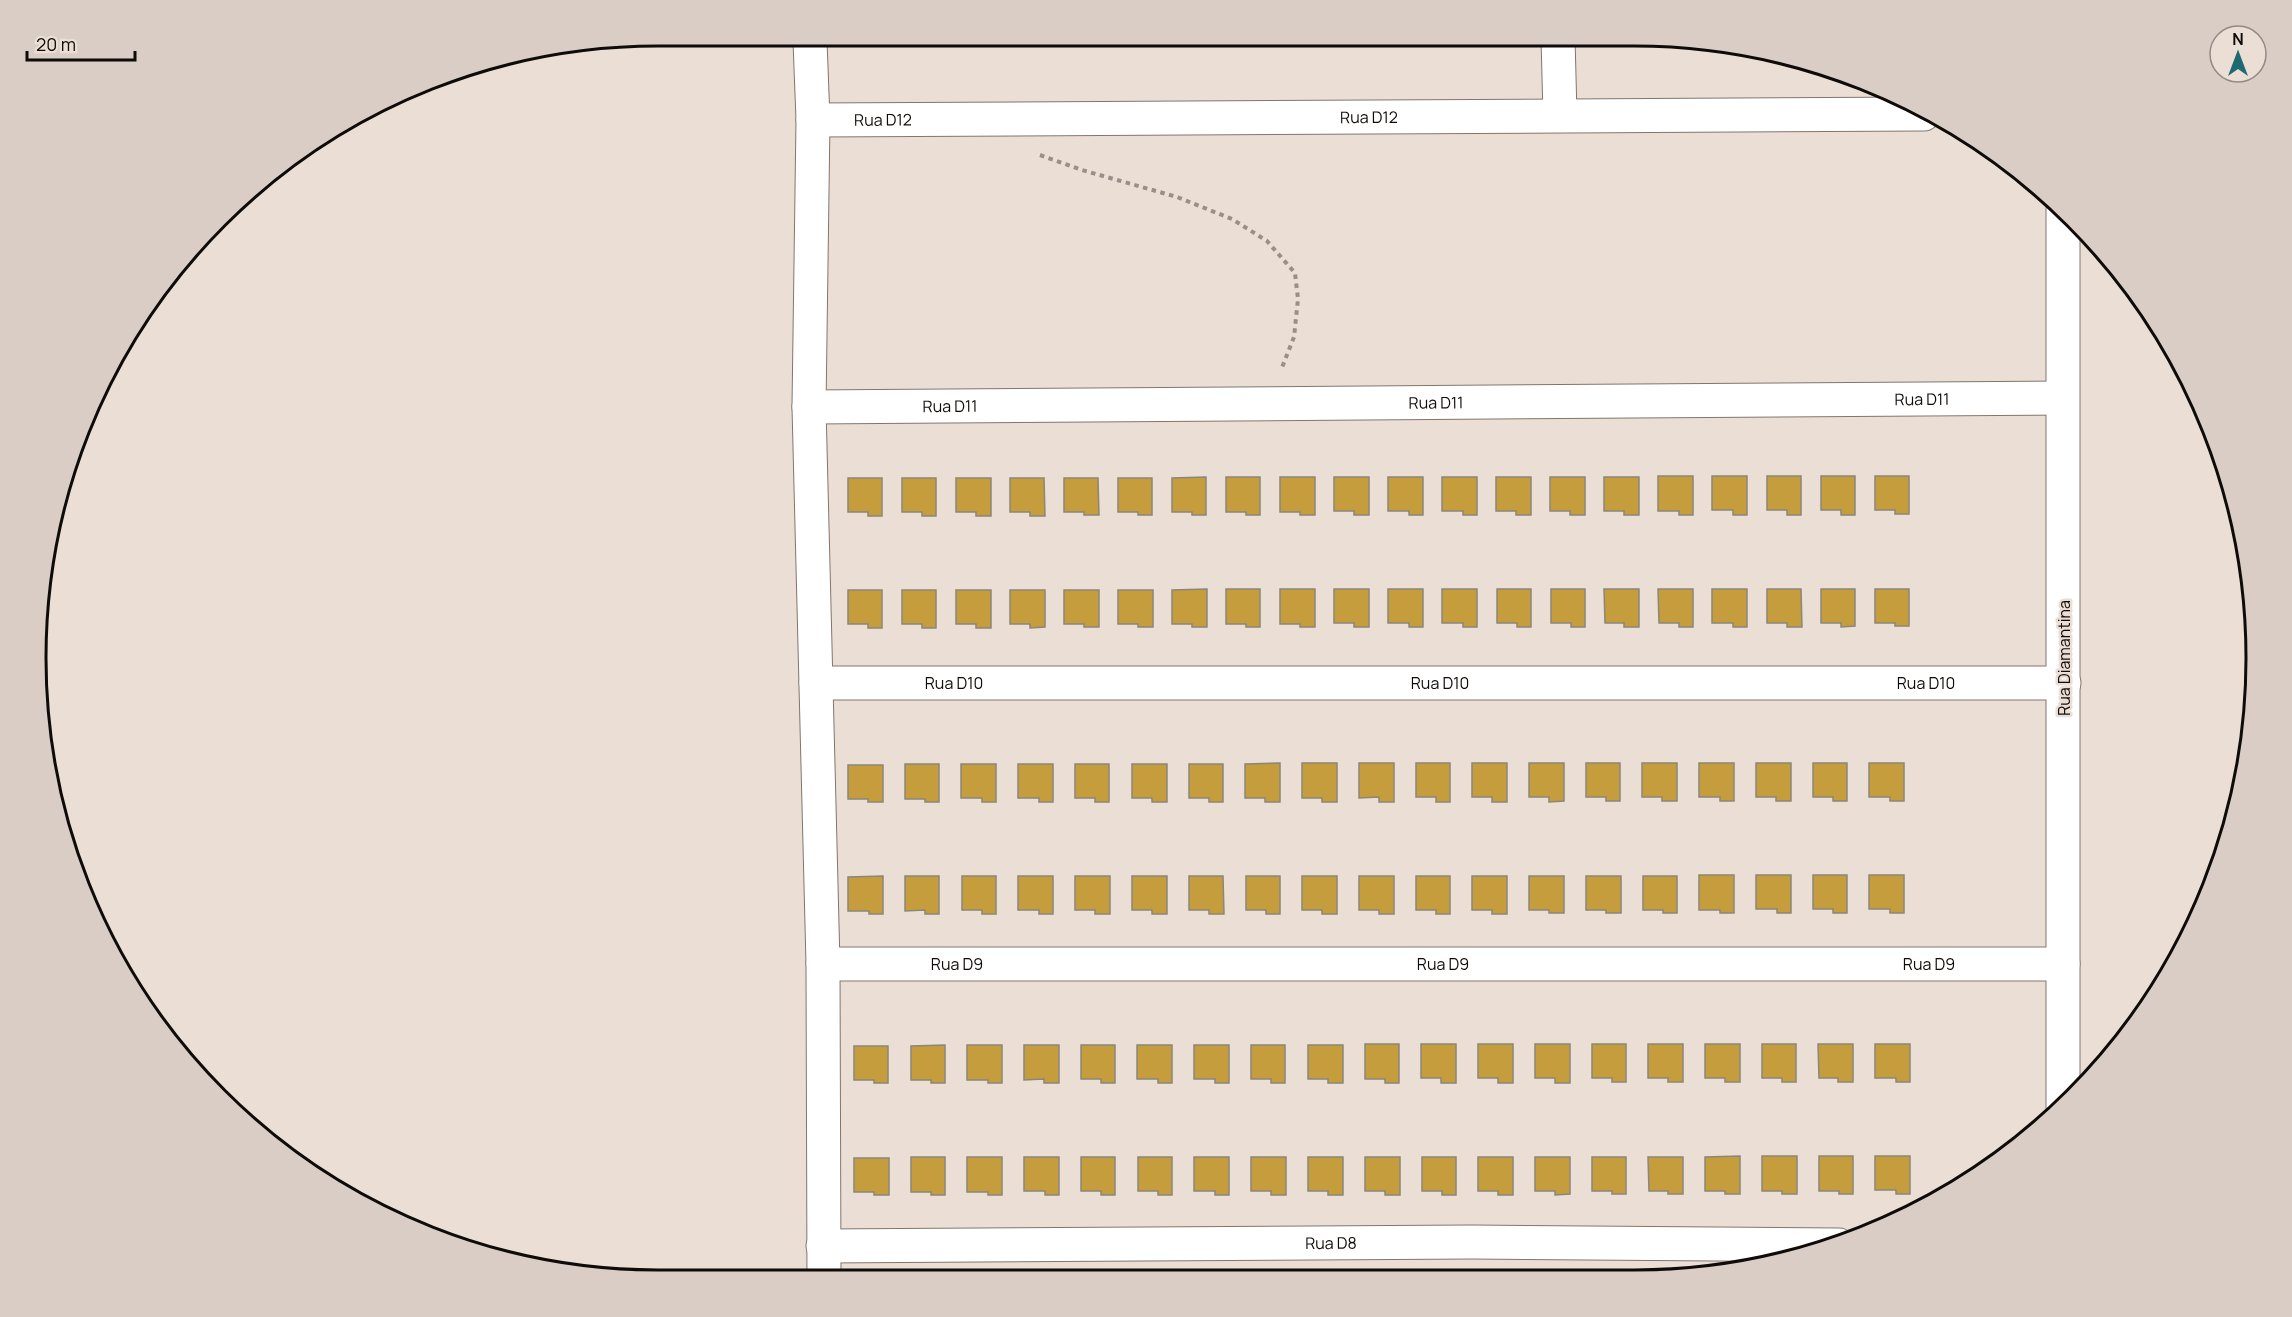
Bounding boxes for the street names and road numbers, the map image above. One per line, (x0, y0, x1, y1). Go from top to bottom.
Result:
street label: Rua D12 (1340, 106, 1398, 128)
street label: Rua D12 (854, 108, 912, 131)
street label: Rua D11 (1894, 388, 1950, 410)
street label: Rua D11 (1408, 391, 1464, 414)
street label: Rua D11 (922, 395, 978, 417)
street label: Rua Diamantina (2053, 600, 2075, 716)
street label: Rua D10 (925, 672, 983, 694)
street label: Rua D10 (1411, 672, 1469, 694)
street label: Rua D10 (1897, 672, 1955, 694)
street label: Rua D9 (931, 953, 983, 975)
street label: Rua D9 (1417, 953, 1469, 975)
street label: Rua D9 (1903, 953, 1955, 975)
street label: Rua D8 (1305, 1232, 1357, 1254)

